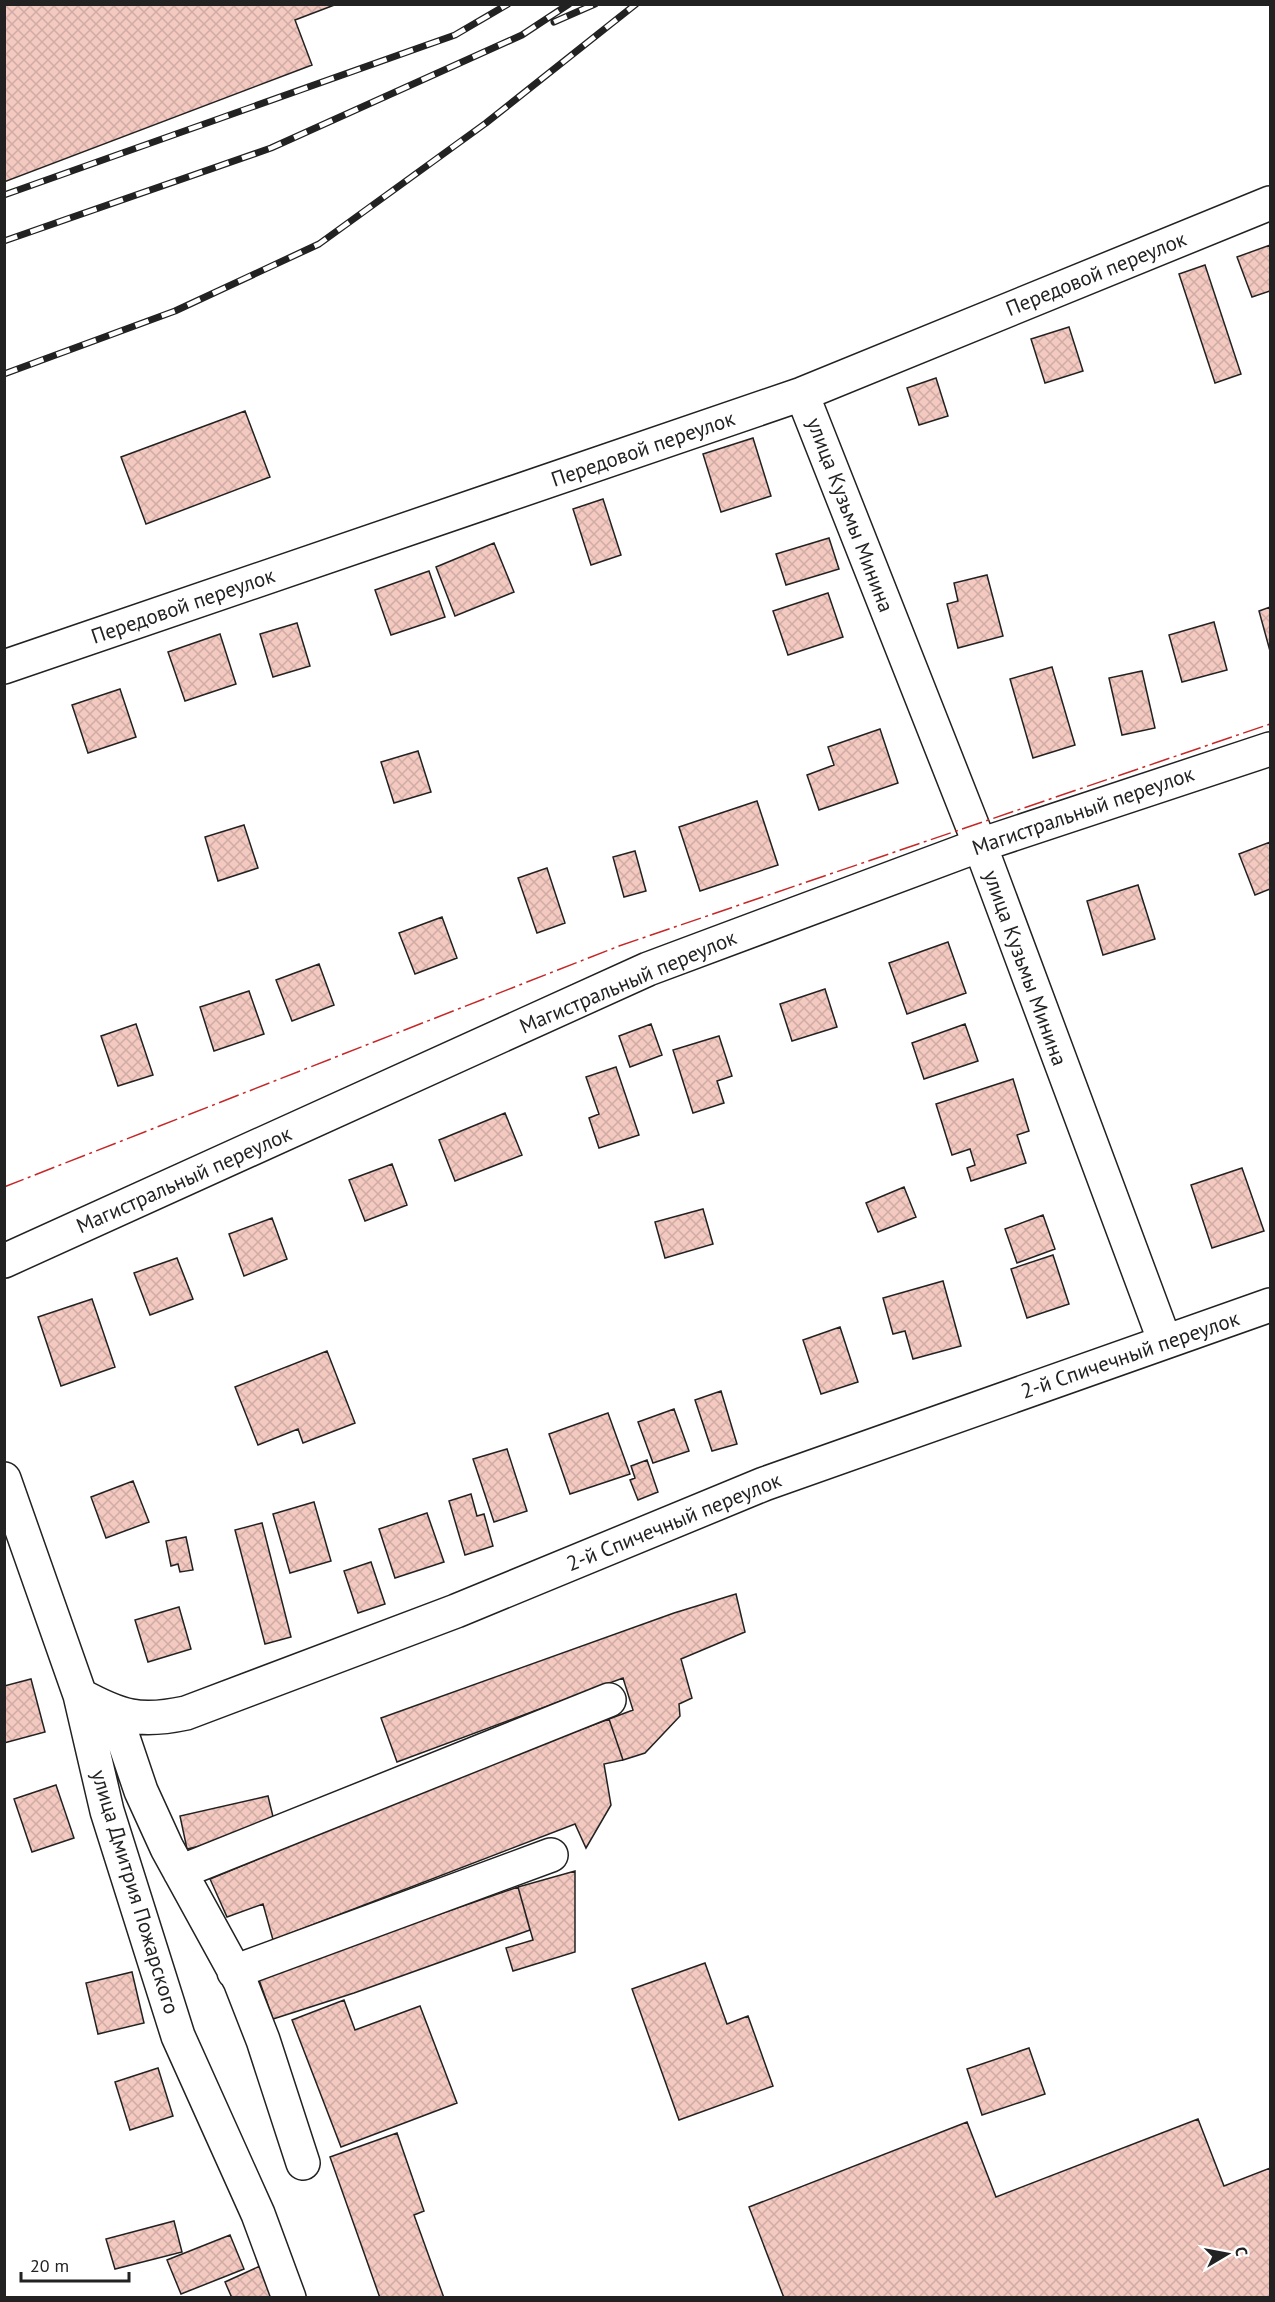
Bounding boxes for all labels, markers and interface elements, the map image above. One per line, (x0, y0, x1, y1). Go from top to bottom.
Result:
street label: Передовой переулок (1002, 225, 1190, 322)
street label: Передовой переулок (547, 404, 738, 493)
street label: улица Кузьмы Минина (801, 414, 900, 616)
street label: Передовой переулок (87, 561, 278, 650)
street label: Магистральный переулок (968, 760, 1197, 861)
street label: улица Кузьмы Минина (978, 866, 1073, 1069)
street label: Магистральный переулок (515, 924, 740, 1039)
street label: Магистральный переулок (72, 1120, 296, 1239)
street label: 2-й Спичечный переулок (1017, 1304, 1243, 1405)
street label: 2-й Спичечный переулок (562, 1466, 785, 1577)
street label: улица Дмитрия Пожарского (85, 1766, 186, 2017)
north arrow (1197, 2224, 1257, 2284)
scale bar (21, 2245, 129, 2283)
text: С (1231, 2245, 1252, 2258)
text: 20 m (30, 2254, 69, 2277)

